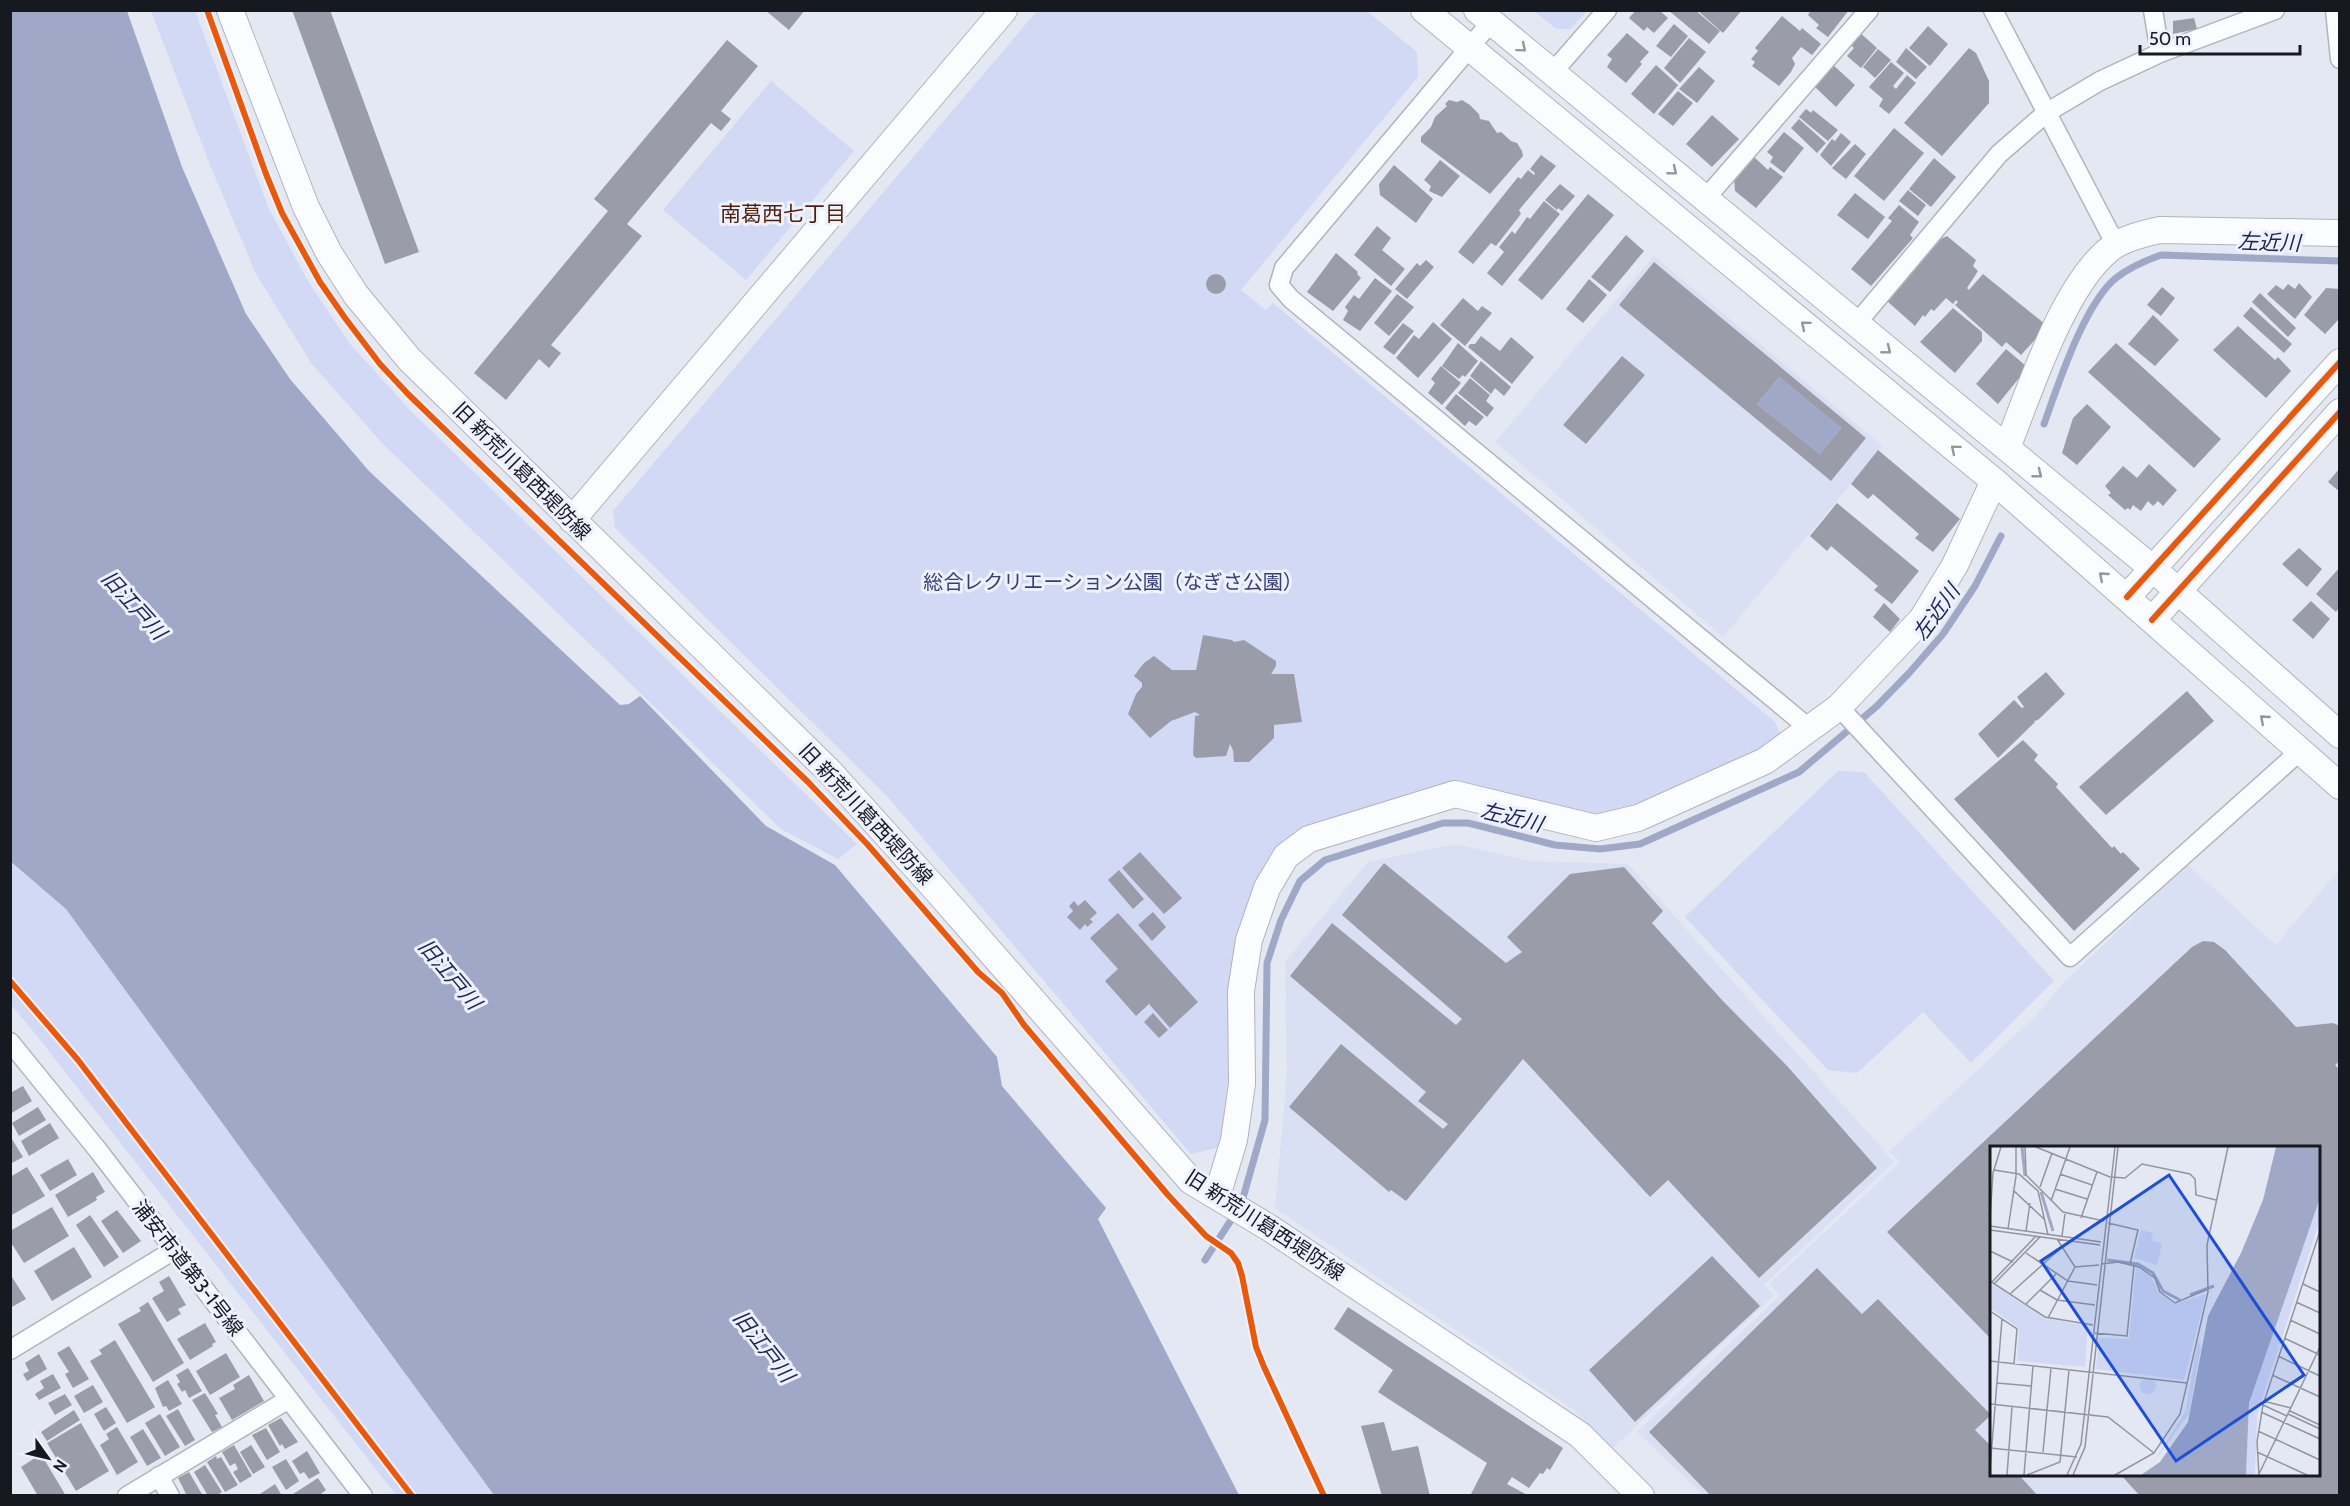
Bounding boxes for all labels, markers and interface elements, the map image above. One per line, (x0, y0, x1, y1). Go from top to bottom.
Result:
scale bar (2140, 18, 2300, 56)
text: 50 m (2149, 28, 2191, 50)
one-way arrow (1515, 41, 1526, 52)
one-way arrow (1666, 164, 1677, 175)
district label: 南葛西七丁目 (720, 201, 846, 226)
water label: 左近川 (2237, 228, 2303, 256)
one-way arrow (1800, 321, 1811, 332)
one-way arrow (1880, 343, 1891, 354)
street label: 旧 新荒川葛西堤防線 (448, 397, 596, 545)
one-way arrow (1951, 445, 1962, 456)
one-way arrow (2031, 467, 2042, 478)
water label: 旧江戸川 (97, 565, 173, 646)
park label: 総合レクリエーション公園（なぎさ公園） (923, 570, 1303, 594)
one-way arrow (2099, 572, 2110, 583)
water label: 左近川 (1907, 578, 1966, 645)
one-way arrow (2261, 715, 2271, 726)
street label: 旧 新荒川葛西堤防線 (794, 738, 938, 890)
water label: 左近川 (1478, 797, 1548, 837)
water label: 旧江戸川 (413, 934, 488, 1016)
inset map (1990, 1146, 2320, 1476)
street label: 旧 新荒川葛西堤防線 (1181, 1165, 1349, 1285)
street label: 浦安市道第3-1号線 (128, 1195, 248, 1341)
water label: 旧江戸川 (728, 1305, 801, 1388)
north arrow (18, 1428, 78, 1488)
text: N (49, 1456, 71, 1476)

